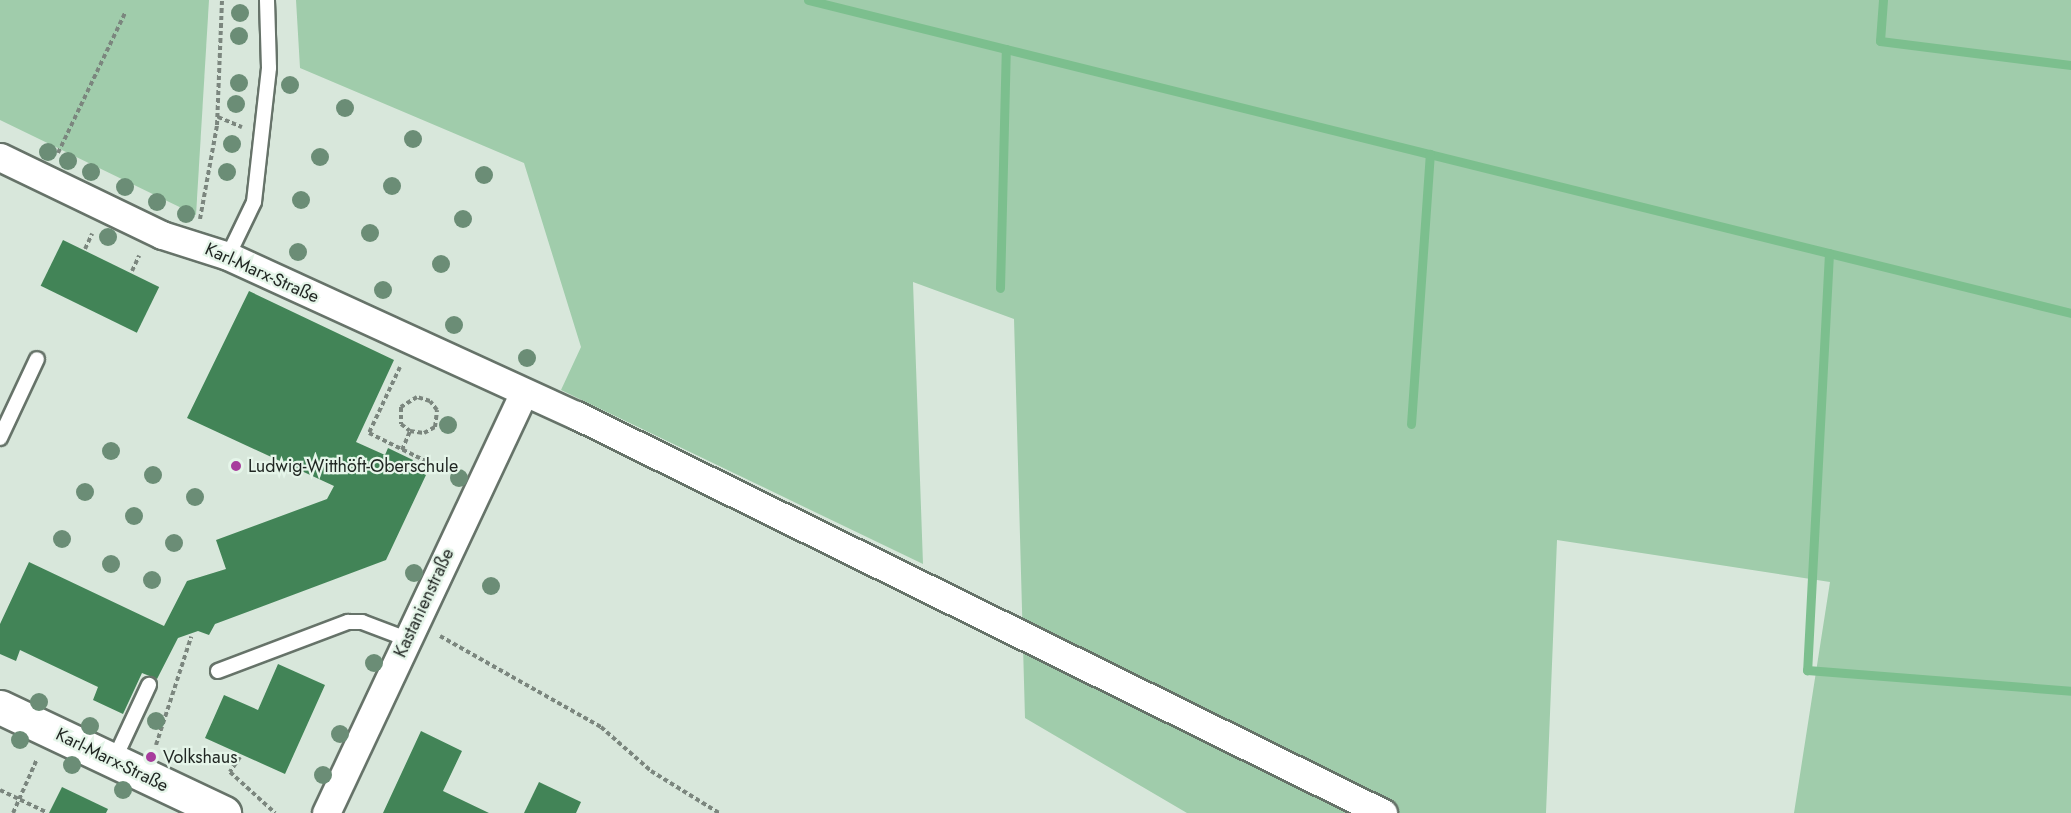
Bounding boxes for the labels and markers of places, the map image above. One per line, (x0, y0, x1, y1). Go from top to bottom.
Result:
place label: Ludwig-Witthöft-Oberschule (248, 455, 458, 477)
marker: Ludwig-Witthöft-Oberschule (229, 459, 243, 473)
place label: Volkshaus (163, 746, 237, 768)
marker: Volkshaus (144, 750, 158, 764)

